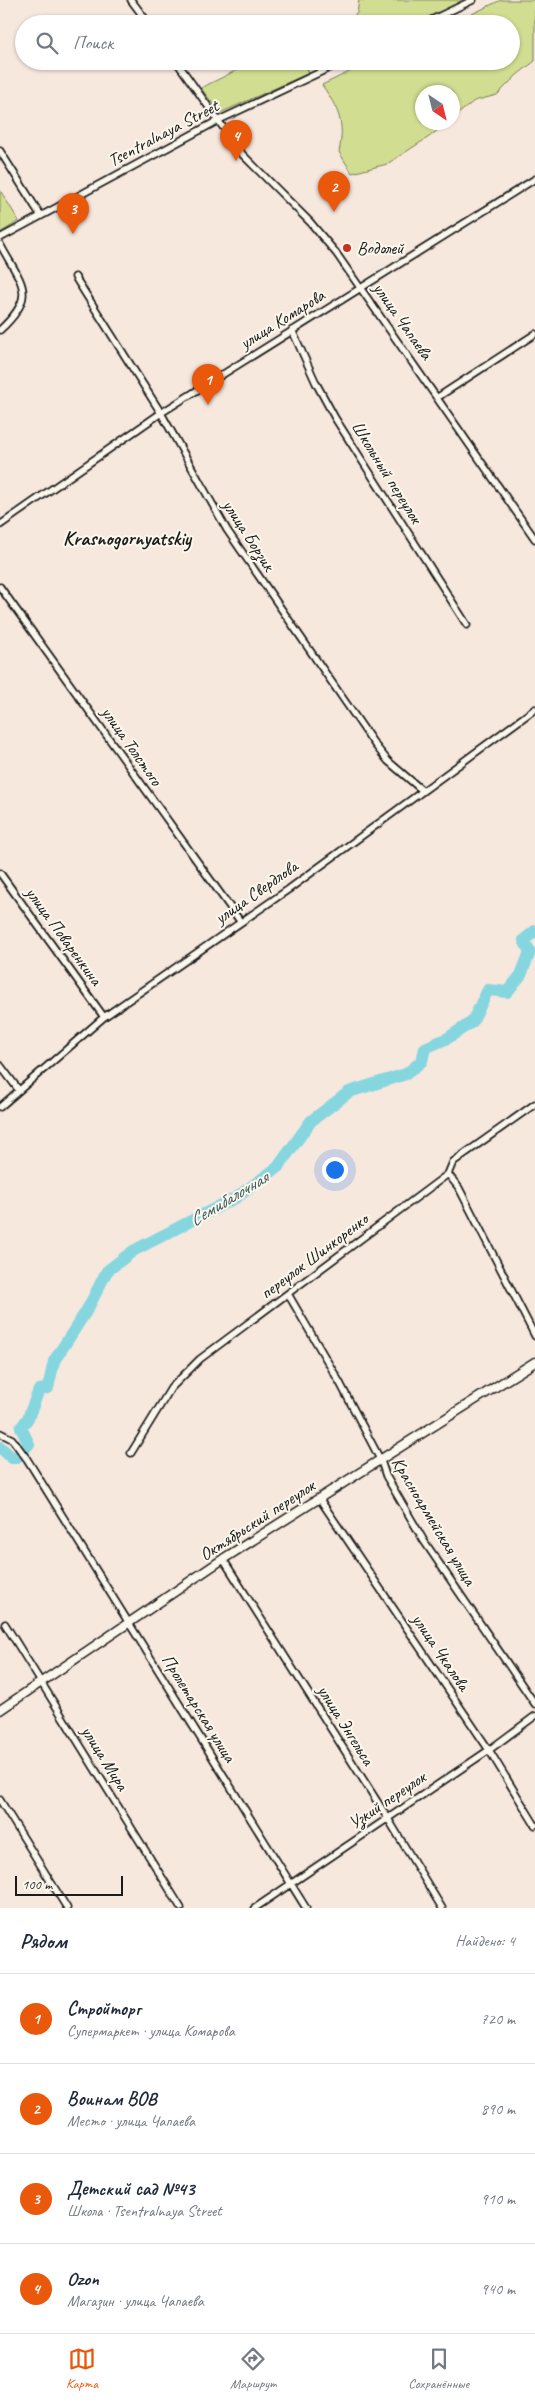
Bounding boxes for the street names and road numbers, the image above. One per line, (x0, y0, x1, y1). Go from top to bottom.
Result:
street label: Tsentralnaya Street (104, 94, 224, 171)
street label: улица Чапаева (368, 277, 438, 365)
street label: улица Комарова (235, 284, 330, 354)
street label: Школьный переулок (347, 417, 429, 529)
street label: улица Борзик (216, 494, 281, 577)
street label: улица Толстого (96, 701, 168, 791)
street label: улица Свердлова (209, 854, 303, 929)
street label: улица Поваренкина (20, 882, 108, 991)
street label: переулок Шинкоренко (256, 1207, 374, 1304)
street label: Красноармейская улица (387, 1453, 482, 1591)
street label: Октябрьский переулок (195, 1473, 321, 1565)
street label: улица Чкалова (407, 1608, 476, 1696)
street label: Пролетарская улица (157, 1650, 242, 1768)
street label: улица Энгельса (312, 1680, 380, 1771)
street label: улица Мира (76, 1721, 134, 1796)
street label: Узкий переулок (344, 1765, 432, 1835)

